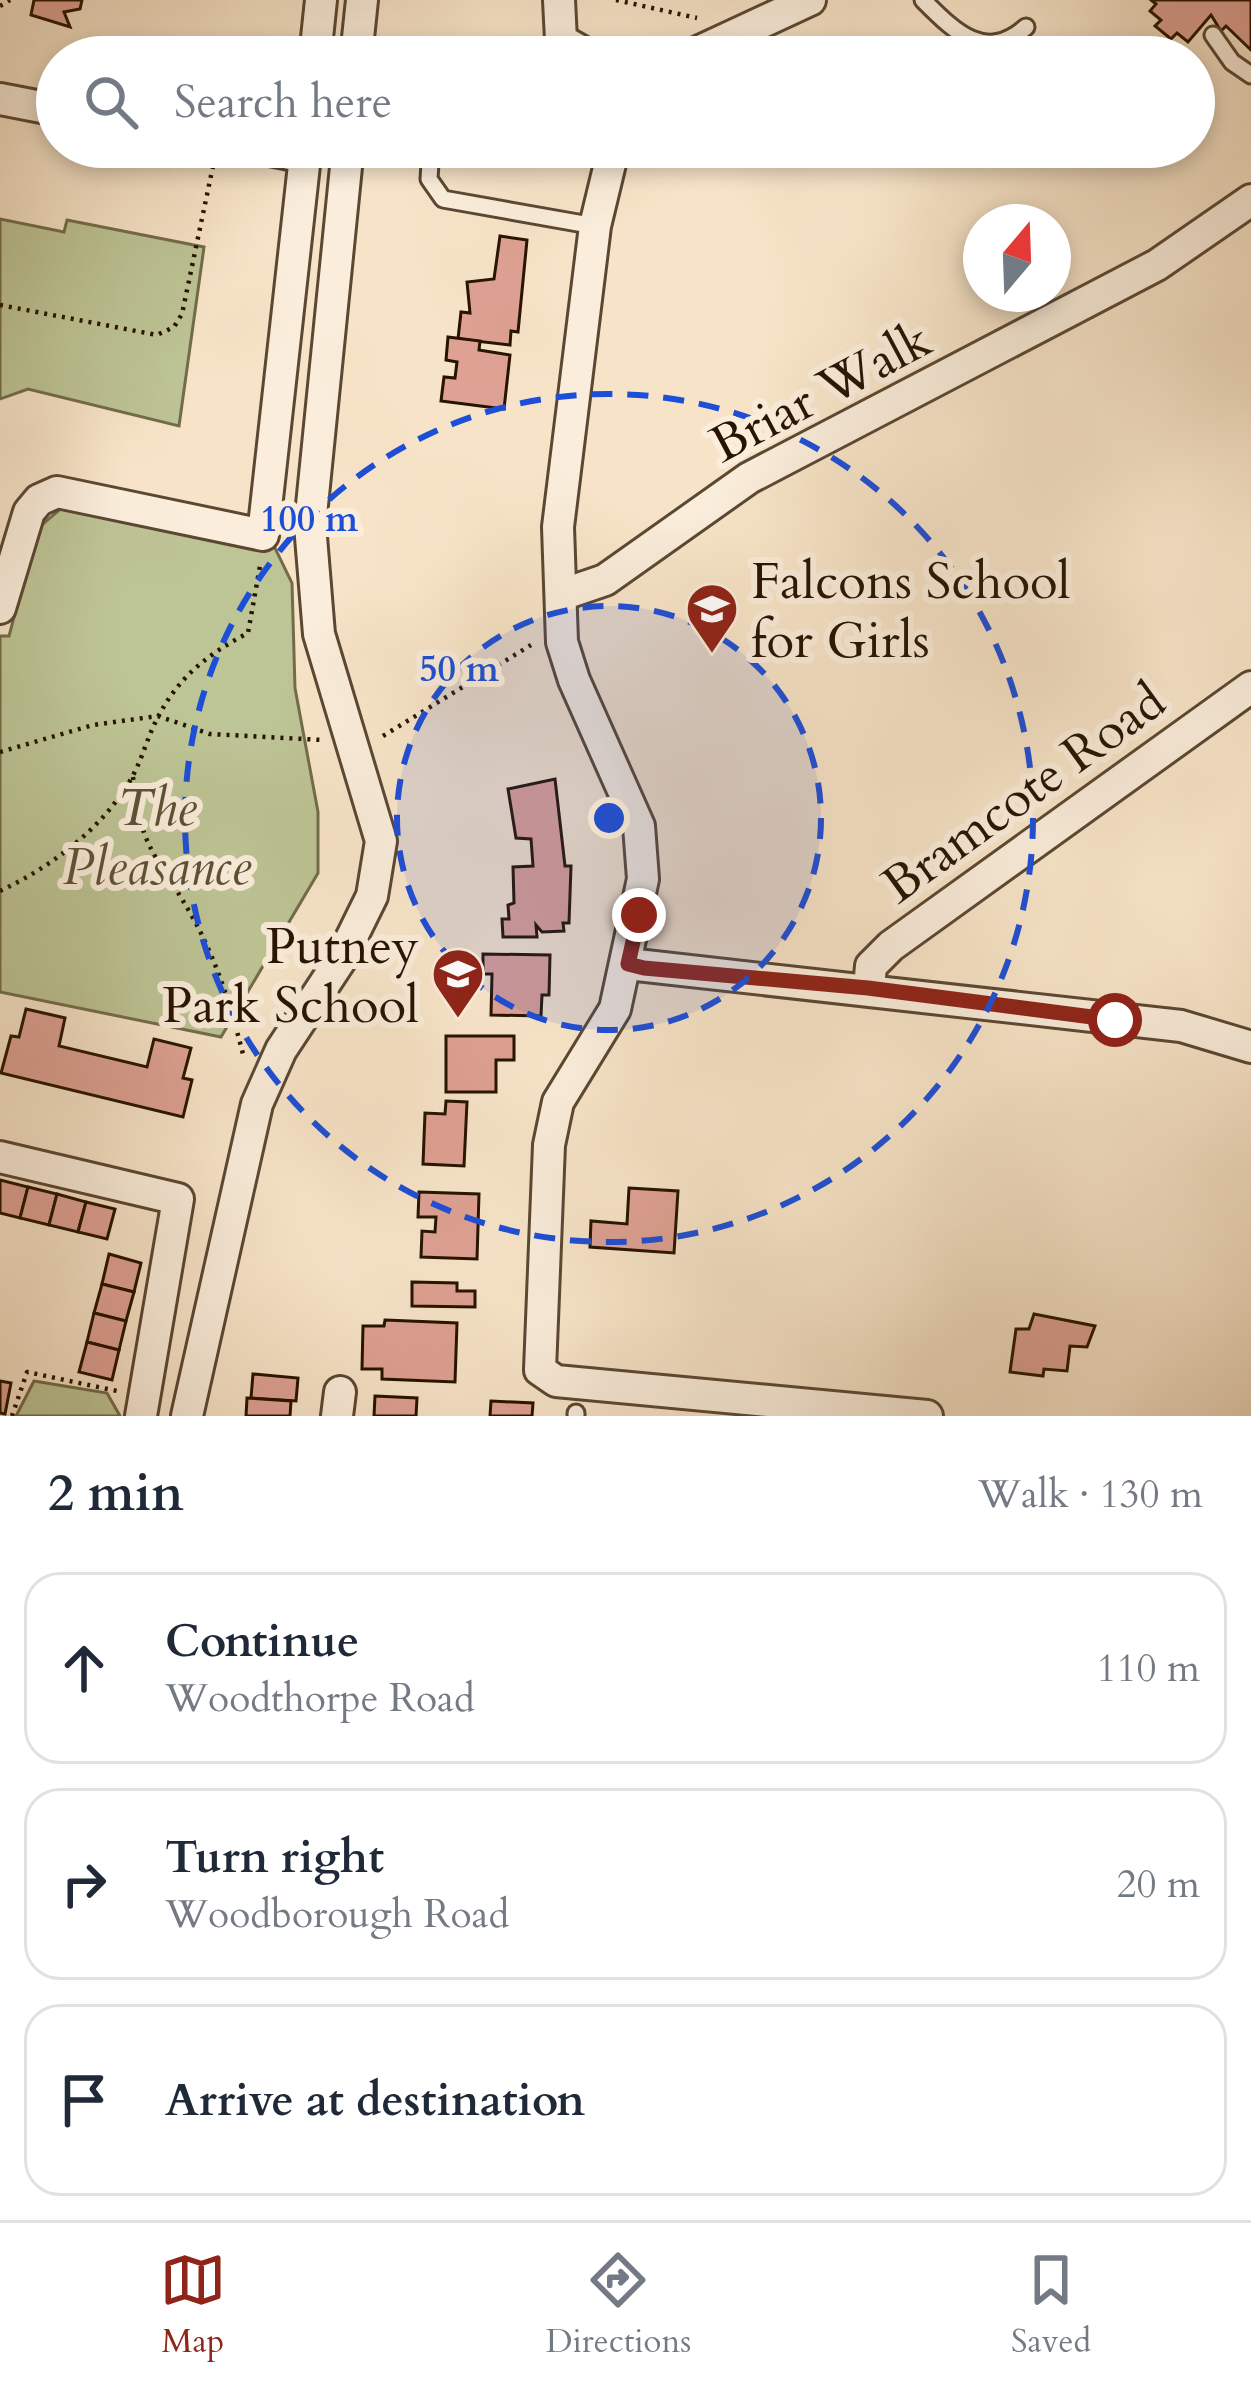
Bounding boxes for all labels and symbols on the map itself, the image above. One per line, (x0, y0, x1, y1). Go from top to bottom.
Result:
north arrow (963, 204, 1071, 312)
street label: Briar Walk (698, 305, 944, 480)
text: 100 m (260, 495, 359, 544)
place label: Falcons School for Girls (751, 547, 1071, 676)
school or university icon: Falcons School for Girls (684, 581, 740, 655)
text: 50 m (419, 645, 500, 694)
street label: Bramcote Road (868, 667, 1180, 920)
park label: The Pleasance (63, 774, 251, 903)
centre of rings (588, 797, 630, 839)
route end (612, 888, 666, 942)
place label: Putney Park School (162, 912, 419, 1041)
school or university icon: Putney Park School (430, 946, 486, 1020)
route start (1088, 993, 1142, 1047)

